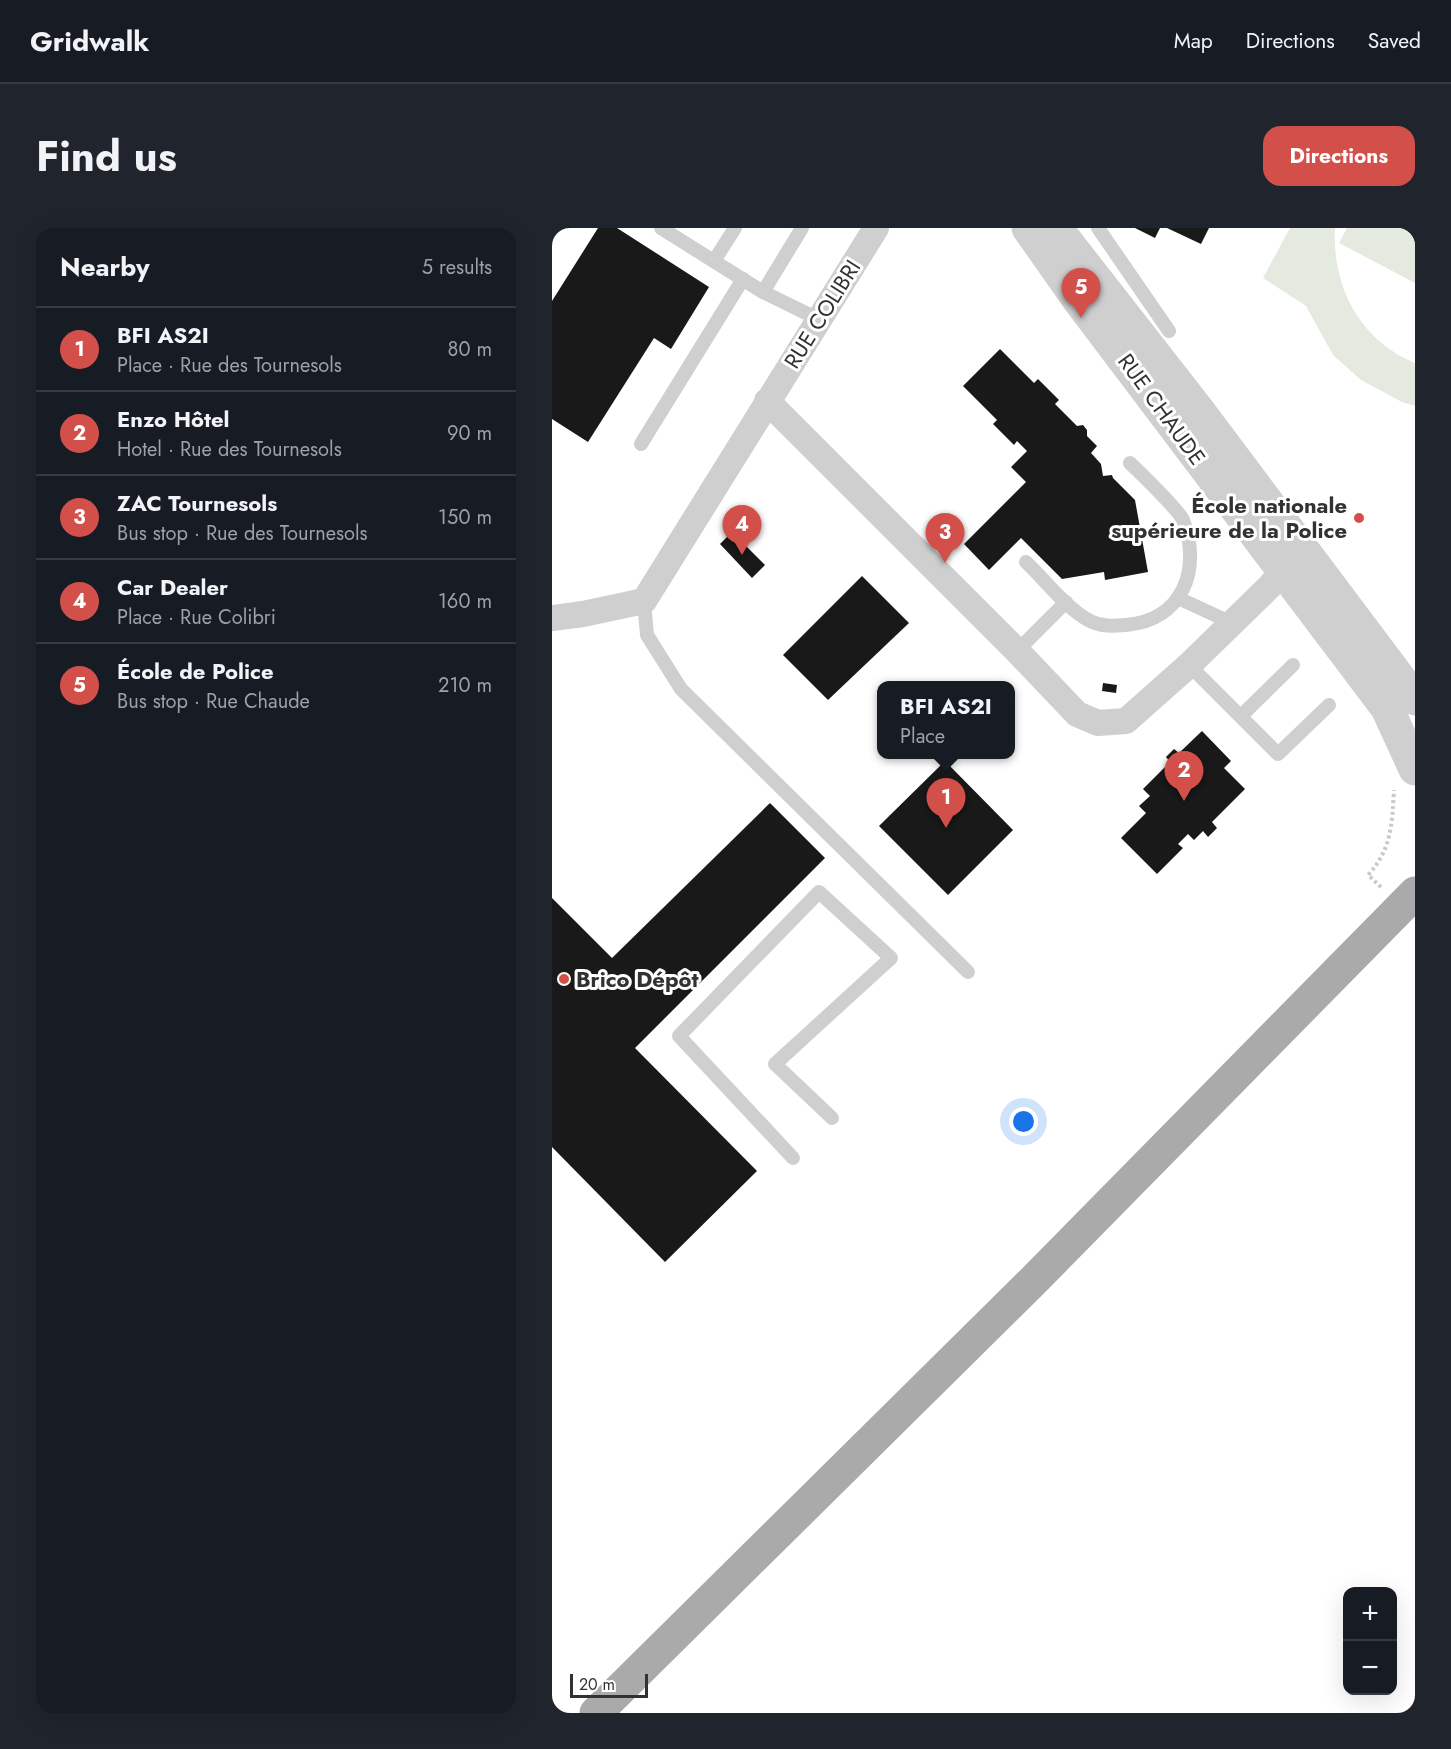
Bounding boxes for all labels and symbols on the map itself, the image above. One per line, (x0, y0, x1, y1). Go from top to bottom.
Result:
street label: RUE COLIBRI (776, 254, 868, 374)
pin: 5 (1062, 268, 1100, 318)
street label: RUE CHAUDE (1111, 347, 1213, 471)
place label: École nationale supérieure de la Police (1111, 489, 1347, 546)
pin: 4 (722, 506, 762, 555)
marker: École nationale supérieure de la Police (1352, 511, 1366, 525)
pin: 3 (926, 514, 964, 563)
pin: 2 (1164, 752, 1204, 801)
pin: 1 (926, 778, 966, 828)
place label: Brico Dépôt (576, 963, 698, 995)
marker: Brico Dépôt (557, 972, 571, 986)
your location (1009, 1107, 1038, 1136)
scale bar (570, 1671, 648, 1698)

